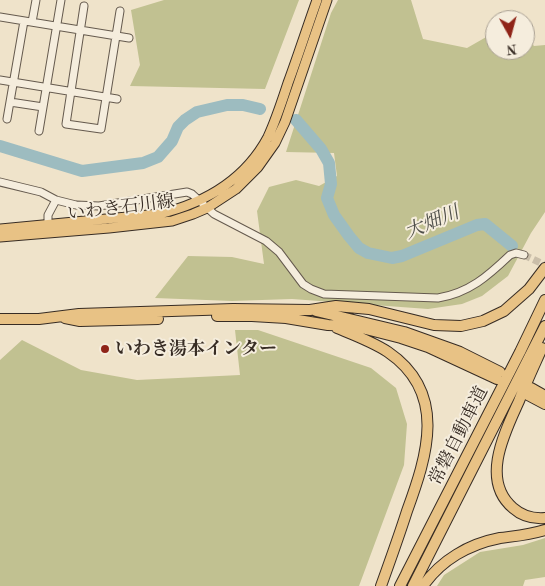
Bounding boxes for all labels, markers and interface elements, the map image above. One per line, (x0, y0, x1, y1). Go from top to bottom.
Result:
north arrow (485, 10, 535, 60)
text: N (506, 41, 518, 56)
street label: いわき石川線 (66, 191, 176, 225)
water label: 大畑川 (401, 201, 463, 245)
place label: いわき湯本インター (115, 338, 277, 360)
marker: いわき湯本インター (99, 343, 111, 355)
street label: 常磐自動車道 (425, 383, 493, 489)

